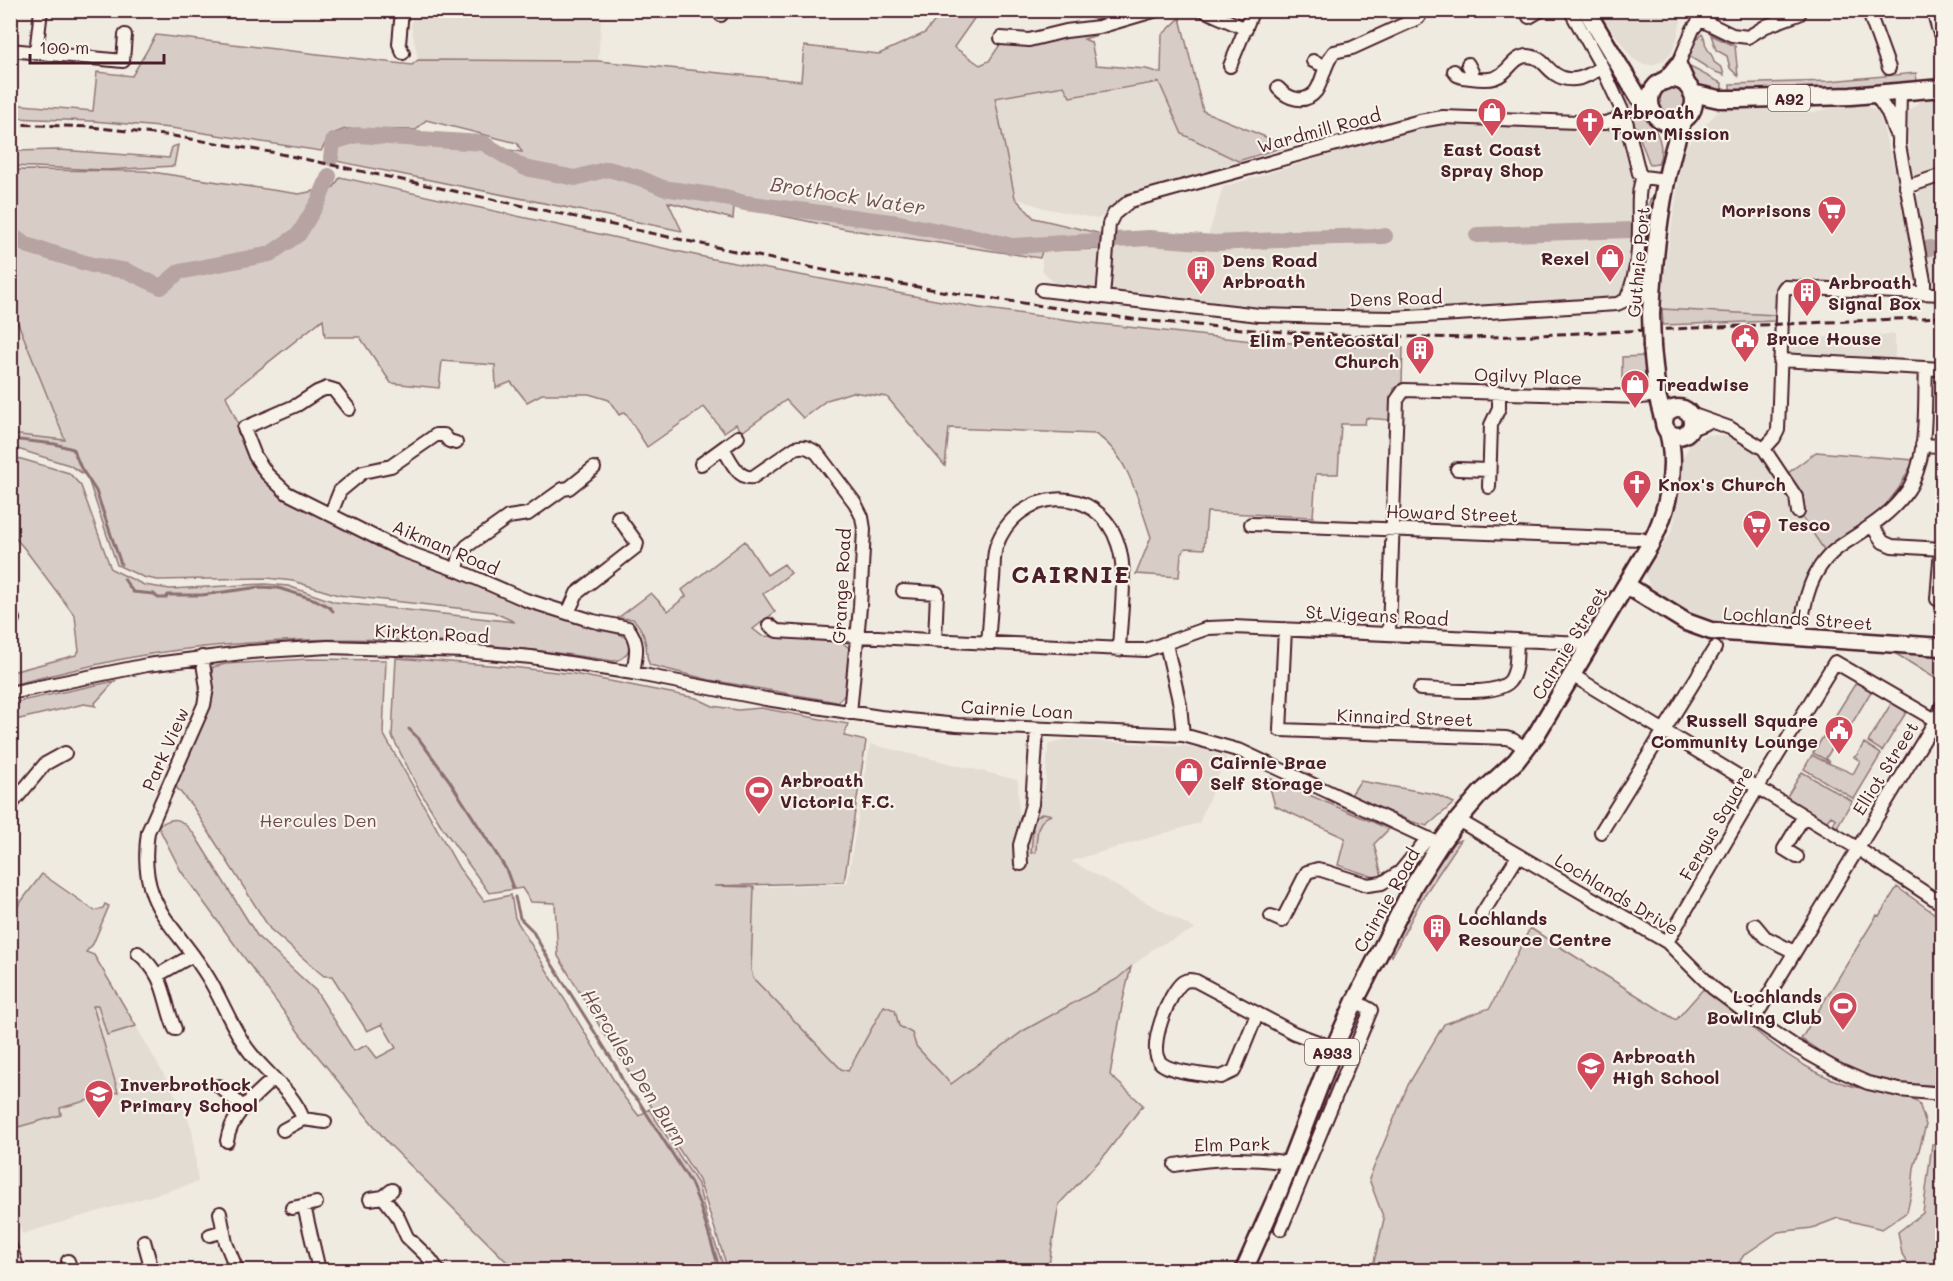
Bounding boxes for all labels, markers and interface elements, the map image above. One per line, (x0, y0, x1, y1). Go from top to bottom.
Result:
scale bar (30, 27, 164, 65)
text: 100 m (39, 35, 89, 59)
road number: A92 (1768, 85, 1810, 111)
shop icon: East Coast Spray Shop (1476, 96, 1508, 138)
place label: Arbroath Town Mission (1611, 100, 1729, 145)
street label: Wardmill Road (1255, 102, 1383, 158)
church icon: Arbroath Town Mission (1574, 106, 1606, 148)
place label: East Coast Spray Shop (1440, 137, 1544, 182)
water label: Brothock Water (769, 170, 927, 220)
supermarket icon: Morrisons (1816, 194, 1848, 236)
place label: Morrisons (1721, 198, 1811, 222)
street label: Guthrie Port (1621, 205, 1655, 319)
shop icon: Rexel (1594, 242, 1626, 284)
place label: Rexel (1541, 246, 1589, 270)
place label: Dens Road Arbroath (1222, 248, 1317, 293)
building icon: Dens Road Arbroath (1185, 254, 1217, 296)
place label: Arbroath Signal Box (1828, 270, 1921, 315)
building icon: Arbroath Signal Box (1791, 276, 1823, 318)
street label: Dens Road (1349, 284, 1443, 312)
public building icon: Bruce House (1729, 322, 1761, 364)
place label: Bruce House (1766, 326, 1882, 350)
place label: Elim Pentecostal Church (1249, 328, 1399, 373)
building icon: Elim Pentecostal Church (1404, 334, 1436, 376)
street label: Ogilvy Place (1474, 362, 1582, 390)
shop icon: Treadwise (1619, 368, 1651, 410)
place label: Treadwise (1656, 372, 1749, 396)
church icon: Knox's Church (1621, 468, 1653, 510)
place label: Knox's Church (1658, 472, 1786, 496)
street label: Howard Street (1386, 499, 1518, 527)
supermarket icon: Tesco (1741, 508, 1773, 550)
place label: Tesco (1778, 512, 1830, 536)
street label: Aikman Road (389, 514, 503, 580)
street label: Grange Road (826, 528, 856, 644)
district label: CAIRNIE (1011, 558, 1131, 589)
street label: Cairnie Street (1526, 582, 1612, 704)
street label: St Vigeans Road (1305, 599, 1449, 631)
street label: Lochlands Street (1722, 601, 1874, 635)
street label: Kirkton Road (374, 618, 490, 648)
street label: Cairnie Loan (960, 694, 1074, 724)
street label: Kinnaird Street (1336, 703, 1474, 731)
street label: Park View (136, 704, 194, 794)
place label: Russell Square Community Lounge (1651, 708, 1818, 753)
public building icon: Russell Square Community Lounge (1823, 714, 1855, 756)
street label: Elliot Street (1847, 716, 1923, 820)
place label: Cairnie Brae Self Storage (1210, 750, 1327, 795)
shop icon: Cairnie Brae Self Storage (1173, 756, 1205, 798)
street label: Fergus Square (1674, 762, 1758, 884)
place label: Arbroath Victoria F.C. (780, 768, 895, 813)
sports icon: Arbroath Victoria F.C. (743, 774, 775, 816)
park label: Hercules Den (259, 808, 377, 832)
street label: Cairnie Road (1347, 844, 1425, 956)
street label: Lochlands Drive (1551, 848, 1683, 940)
place label: Lochlands Resource Centre (1458, 906, 1612, 951)
building icon: Lochlands Resource Centre (1421, 912, 1453, 954)
water label: Hercules Den Burn (576, 983, 694, 1151)
place label: Lochlands Bowling Club (1707, 984, 1822, 1029)
sports icon: Lochlands Bowling Club (1827, 990, 1859, 1032)
road number: A933 (1305, 1039, 1359, 1065)
place label: Arbroath High School (1612, 1044, 1719, 1089)
school or university icon: Arbroath High School (1575, 1050, 1607, 1092)
place label: Inverbrothock Primary School (120, 1072, 258, 1117)
school or university icon: Inverbrothock Primary School (83, 1078, 115, 1120)
street label: Elm Park (1194, 1131, 1270, 1157)

